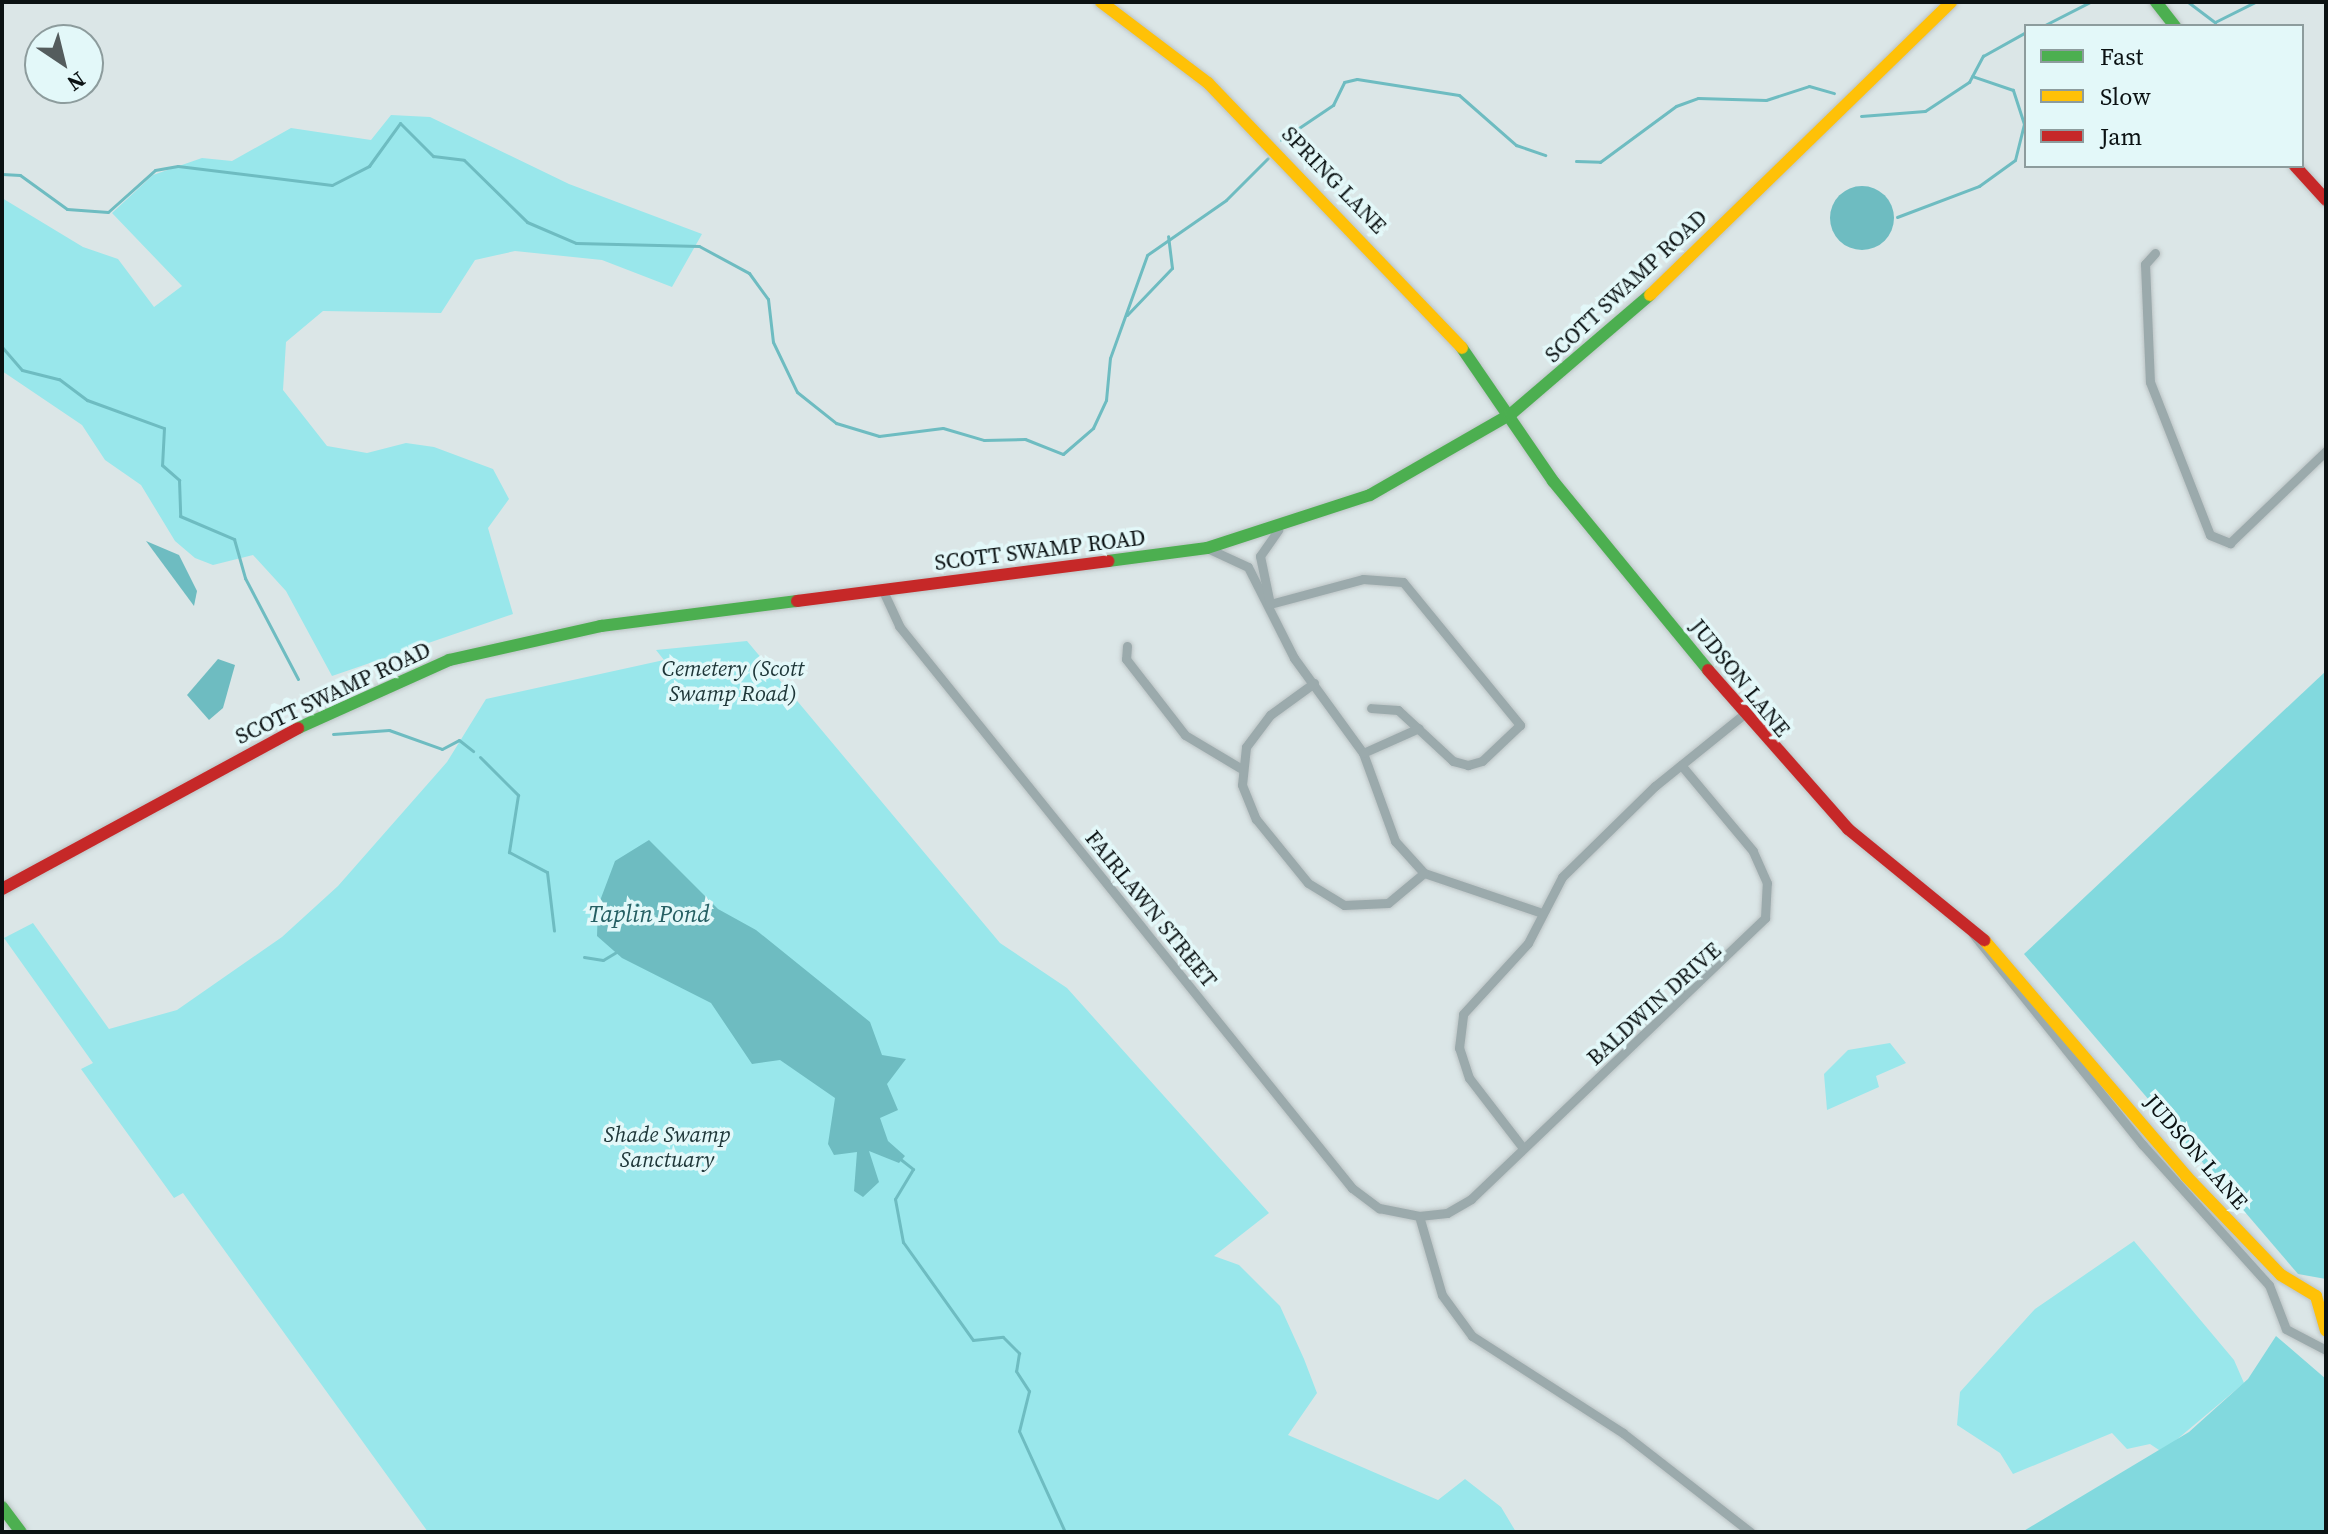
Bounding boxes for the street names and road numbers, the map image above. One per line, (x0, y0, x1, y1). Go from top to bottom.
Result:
street label: SPRING LANE (1276, 121, 1392, 239)
street label: SCOTT SWAMP ROAD (1539, 204, 1713, 368)
street label: SCOTT SWAMP ROAD (933, 524, 1147, 576)
street label: JUDSON LANE (1684, 614, 1796, 742)
street label: SCOTT SWAMP ROAD (231, 636, 435, 750)
street label: FAIRLAWN STREET (1080, 825, 1222, 993)
street label: BALDWIN DRIVE (1582, 937, 1726, 1071)
street label: JUDSON LANE (2139, 1089, 2253, 1215)

